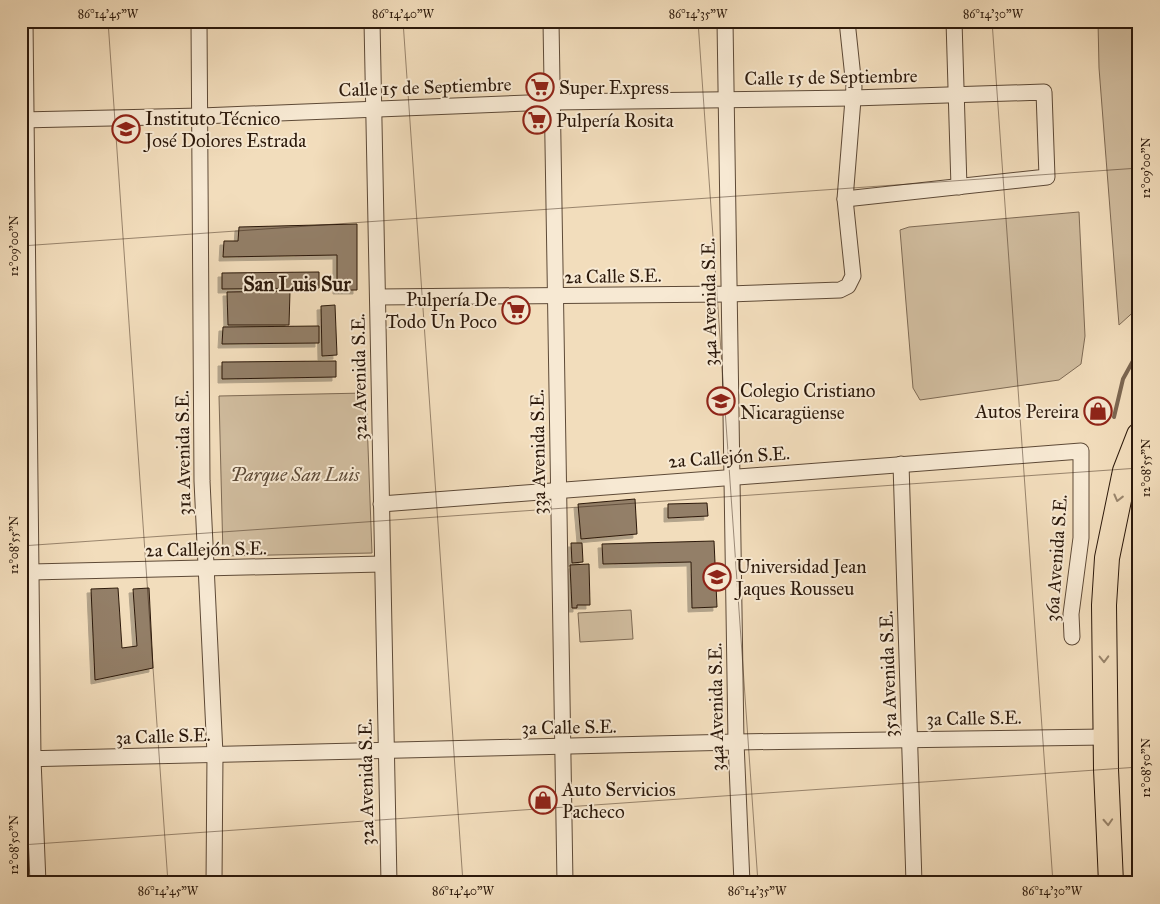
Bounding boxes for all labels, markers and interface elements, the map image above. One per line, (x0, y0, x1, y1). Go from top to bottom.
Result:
text: 86°14'45"W (78, 7, 139, 21)
text: 86°14'40"W (372, 7, 435, 21)
text: 86°14'35"W (669, 7, 728, 21)
text: 86°14'30"W (963, 7, 1024, 21)
street label: Calle 15 de Septiembre (744, 64, 918, 90)
street label: Calle 15 de Septiembre (338, 72, 512, 102)
supermarket icon: Super Express (525, 72, 555, 102)
place label: Super Express (559, 76, 669, 99)
supermarket icon: Pulpería Rosita (522, 105, 552, 135)
place label: Instituto Técnico José Dolores Estrada (143, 107, 307, 153)
place label: Pulpería Rosita (556, 109, 675, 132)
school or university icon: Instituto Técnico José Dolores Estrada (111, 114, 141, 144)
text: 12°09'00"N (1139, 137, 1153, 199)
text: 12°09'00"N (7, 215, 21, 277)
street label: 34a Avenida S.E. (696, 237, 722, 366)
street label: 2a Calle S.E. (564, 264, 662, 288)
district label: San Luis Sur (243, 272, 351, 296)
place label: Pulpería De Todo Un Poco (386, 288, 497, 333)
supermarket icon: Pulpería De Todo Un Poco (501, 295, 531, 325)
street label: 32a Avenida S.E. (346, 313, 372, 441)
place label: Colegio Cristiano Nicaragüense (740, 379, 876, 425)
school or university icon: Colegio Cristiano Nicaragüense (706, 386, 736, 416)
street label: 33a Avenida S.E. (525, 389, 551, 515)
street label: 31a Avenida S.E. (170, 390, 196, 516)
shop icon: Autos Pereira (1083, 396, 1113, 426)
place label: Autos Pereira (974, 400, 1080, 423)
text: 12°08'55"N (1139, 439, 1153, 497)
street label: 2a Callejón S.E. (668, 441, 791, 473)
park label: Parque San Luis (231, 463, 360, 486)
street label: 36a Avenida S.E. (1040, 493, 1072, 623)
one-way arrow (1113, 494, 1124, 503)
text: 12°08'55"N (7, 516, 21, 574)
street label: 2a Callejón S.E. (145, 536, 267, 562)
place label: Universidad Jean Jaques Rousseu (734, 555, 867, 601)
school or university icon: Universidad Jean Jaques Rousseu (702, 562, 732, 592)
street label: 35a Avenida S.E. (874, 610, 902, 738)
street label: 34a Avenida S.E. (703, 642, 729, 771)
one-way arrow (1099, 656, 1110, 664)
street label: 3a Calle S.E. (926, 706, 1022, 730)
street label: 3a Calle S.E. (521, 715, 617, 739)
street label: 32a Avenida S.E. (353, 718, 379, 846)
street label: 3a Calle S.E. (115, 723, 211, 749)
text: 12°08'50"N (1139, 738, 1153, 798)
place label: Auto Servicios Pacheco (561, 778, 676, 823)
shop icon: Auto Servicios Pacheco (528, 785, 558, 815)
text: 12°08'50"N (7, 815, 21, 875)
one-way arrow (1103, 818, 1113, 826)
text: 86°14'45"W (138, 884, 199, 898)
text: 86°14'40"W (432, 884, 495, 898)
text: 86°14'35"W (728, 884, 787, 898)
text: 86°14'30"W (1022, 884, 1083, 898)

